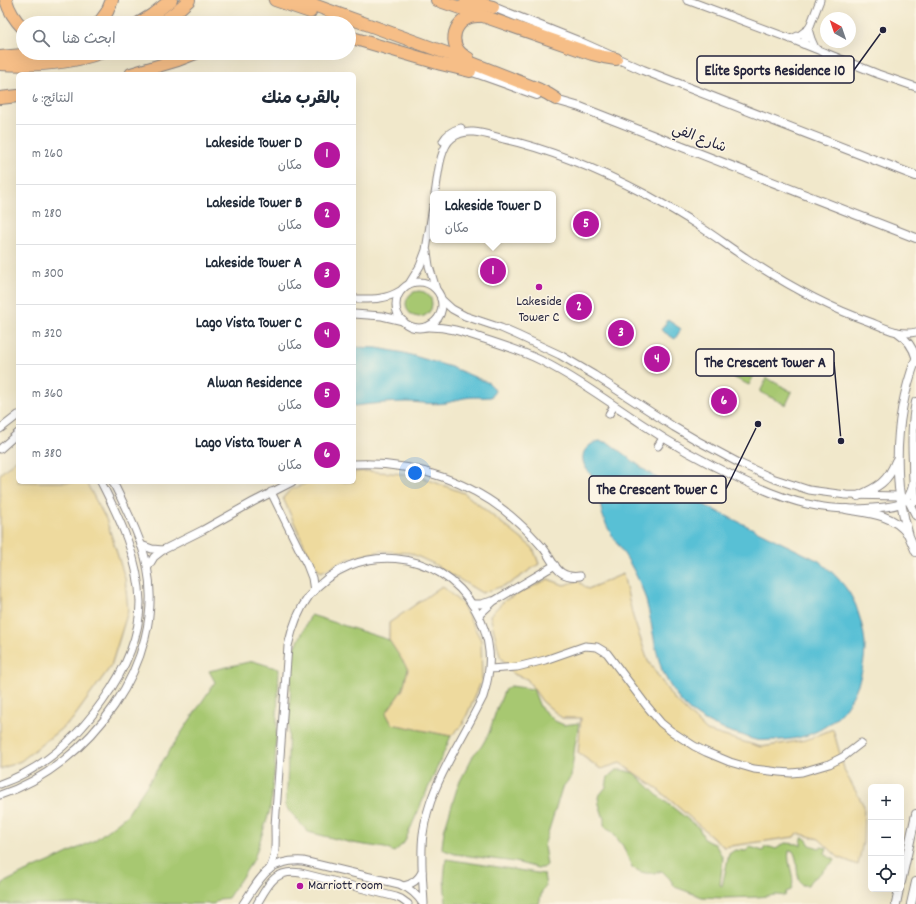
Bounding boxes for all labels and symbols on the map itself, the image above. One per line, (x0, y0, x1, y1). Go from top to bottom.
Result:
north arrow (820, 12, 856, 48)
callout: Elite Sports Residence 10 (697, 56, 854, 83)
text: Elite Sports Residence 10 (705, 61, 845, 83)
street label: شارع الفي (669, 120, 729, 159)
pin: 5 (573, 209, 599, 239)
pin: 1 (480, 256, 506, 286)
marker: Lakeside Tower C (534, 282, 544, 292)
place label: Lakeside Tower C (516, 292, 562, 328)
pin: 2 (566, 292, 592, 322)
pin: 3 (608, 318, 634, 348)
pin: 4 (644, 344, 670, 374)
callout: The Crescent Tower A (696, 349, 834, 376)
text: The Crescent Tower A (704, 353, 826, 375)
pin: 6 (711, 386, 737, 416)
your location (405, 463, 425, 483)
callout: The Crescent Tower C (589, 476, 726, 503)
text: The Crescent Tower C (596, 480, 718, 502)
place label: Marriott room (308, 876, 383, 896)
marker: Marriott room (295, 881, 305, 891)

